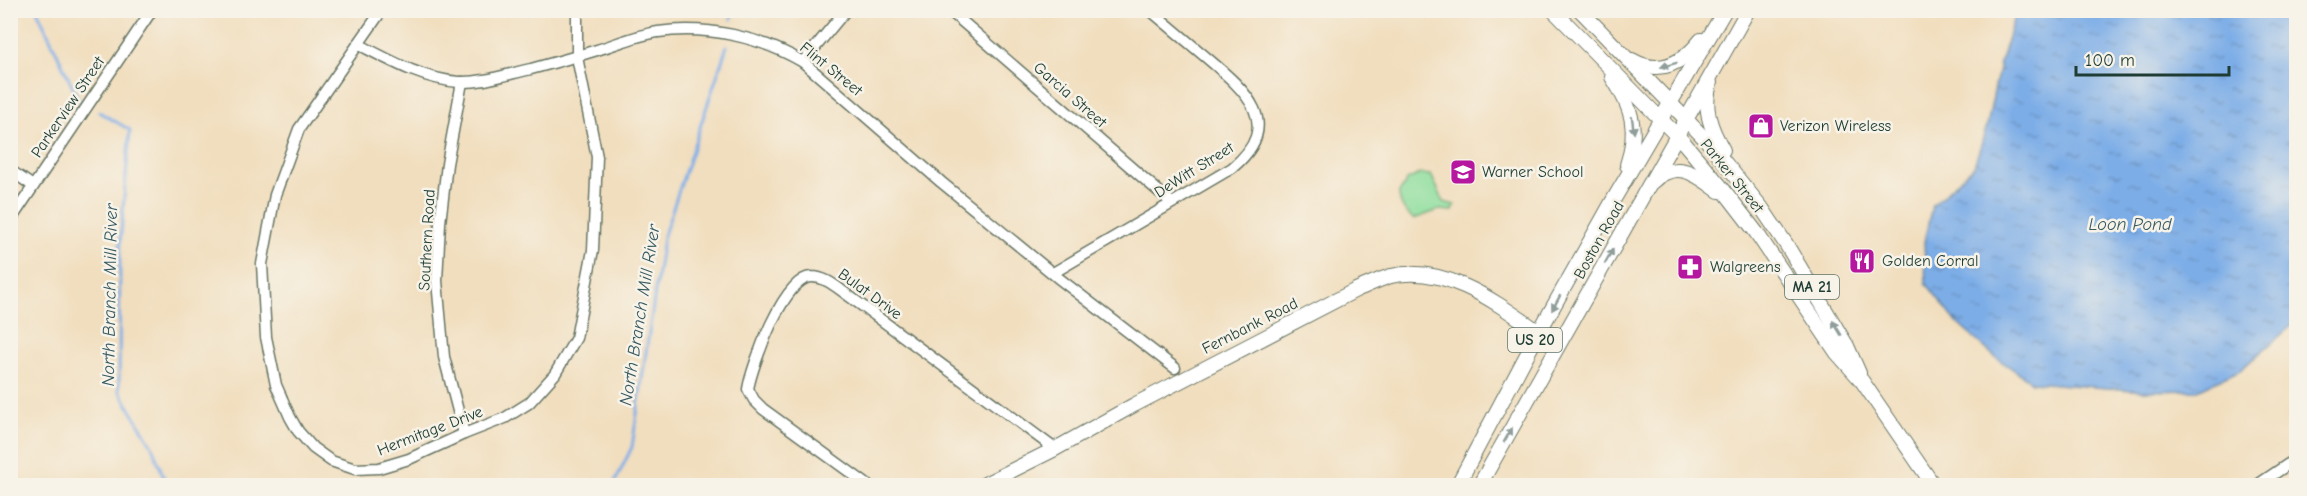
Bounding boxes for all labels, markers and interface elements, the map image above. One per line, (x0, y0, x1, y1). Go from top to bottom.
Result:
street label: Flint Street (796, 38, 866, 100)
scale bar (2076, 39, 2229, 77)
text: 100 m (2085, 50, 2135, 71)
street label: Parkerview Street (28, 53, 109, 161)
street label: Garcia Street (1030, 58, 1110, 132)
one-way arrow (1660, 60, 1678, 70)
shop icon: Verizon Wireless (1746, 111, 1776, 141)
one-way arrow (1628, 116, 1637, 135)
place label: Verizon Wireless (1780, 117, 1892, 135)
street label: Parker Street (1697, 135, 1768, 217)
street label: DeWitt Street (1151, 138, 1237, 202)
school or university icon: Warner School (1448, 157, 1478, 187)
place label: Warner School (1482, 163, 1584, 181)
street label: Southern Road (415, 189, 439, 291)
street label: Boston Road (1570, 198, 1628, 282)
water label: North Branch Mill River (98, 203, 122, 387)
water label: Loon Pond (2089, 214, 2172, 235)
water label: North Branch Mill River (615, 222, 665, 407)
restaurant icon: Golden Corral (1847, 246, 1877, 276)
one-way arrow (1604, 247, 1614, 264)
pharmacy icon: Walgreens (1675, 252, 1705, 282)
place label: Golden Corral (1882, 252, 1979, 270)
place label: Walgreens (1710, 258, 1781, 276)
street label: Bulat Drive (835, 265, 905, 323)
road number: MA 21 (1785, 275, 1839, 299)
street label: Fernbank Road (1199, 294, 1301, 358)
one-way arrow (1551, 295, 1561, 312)
one-way arrow (1831, 320, 1842, 336)
road number: US 20 (1508, 328, 1562, 352)
street label: Hermitage Drive (375, 403, 485, 459)
one-way arrow (1502, 427, 1513, 443)

